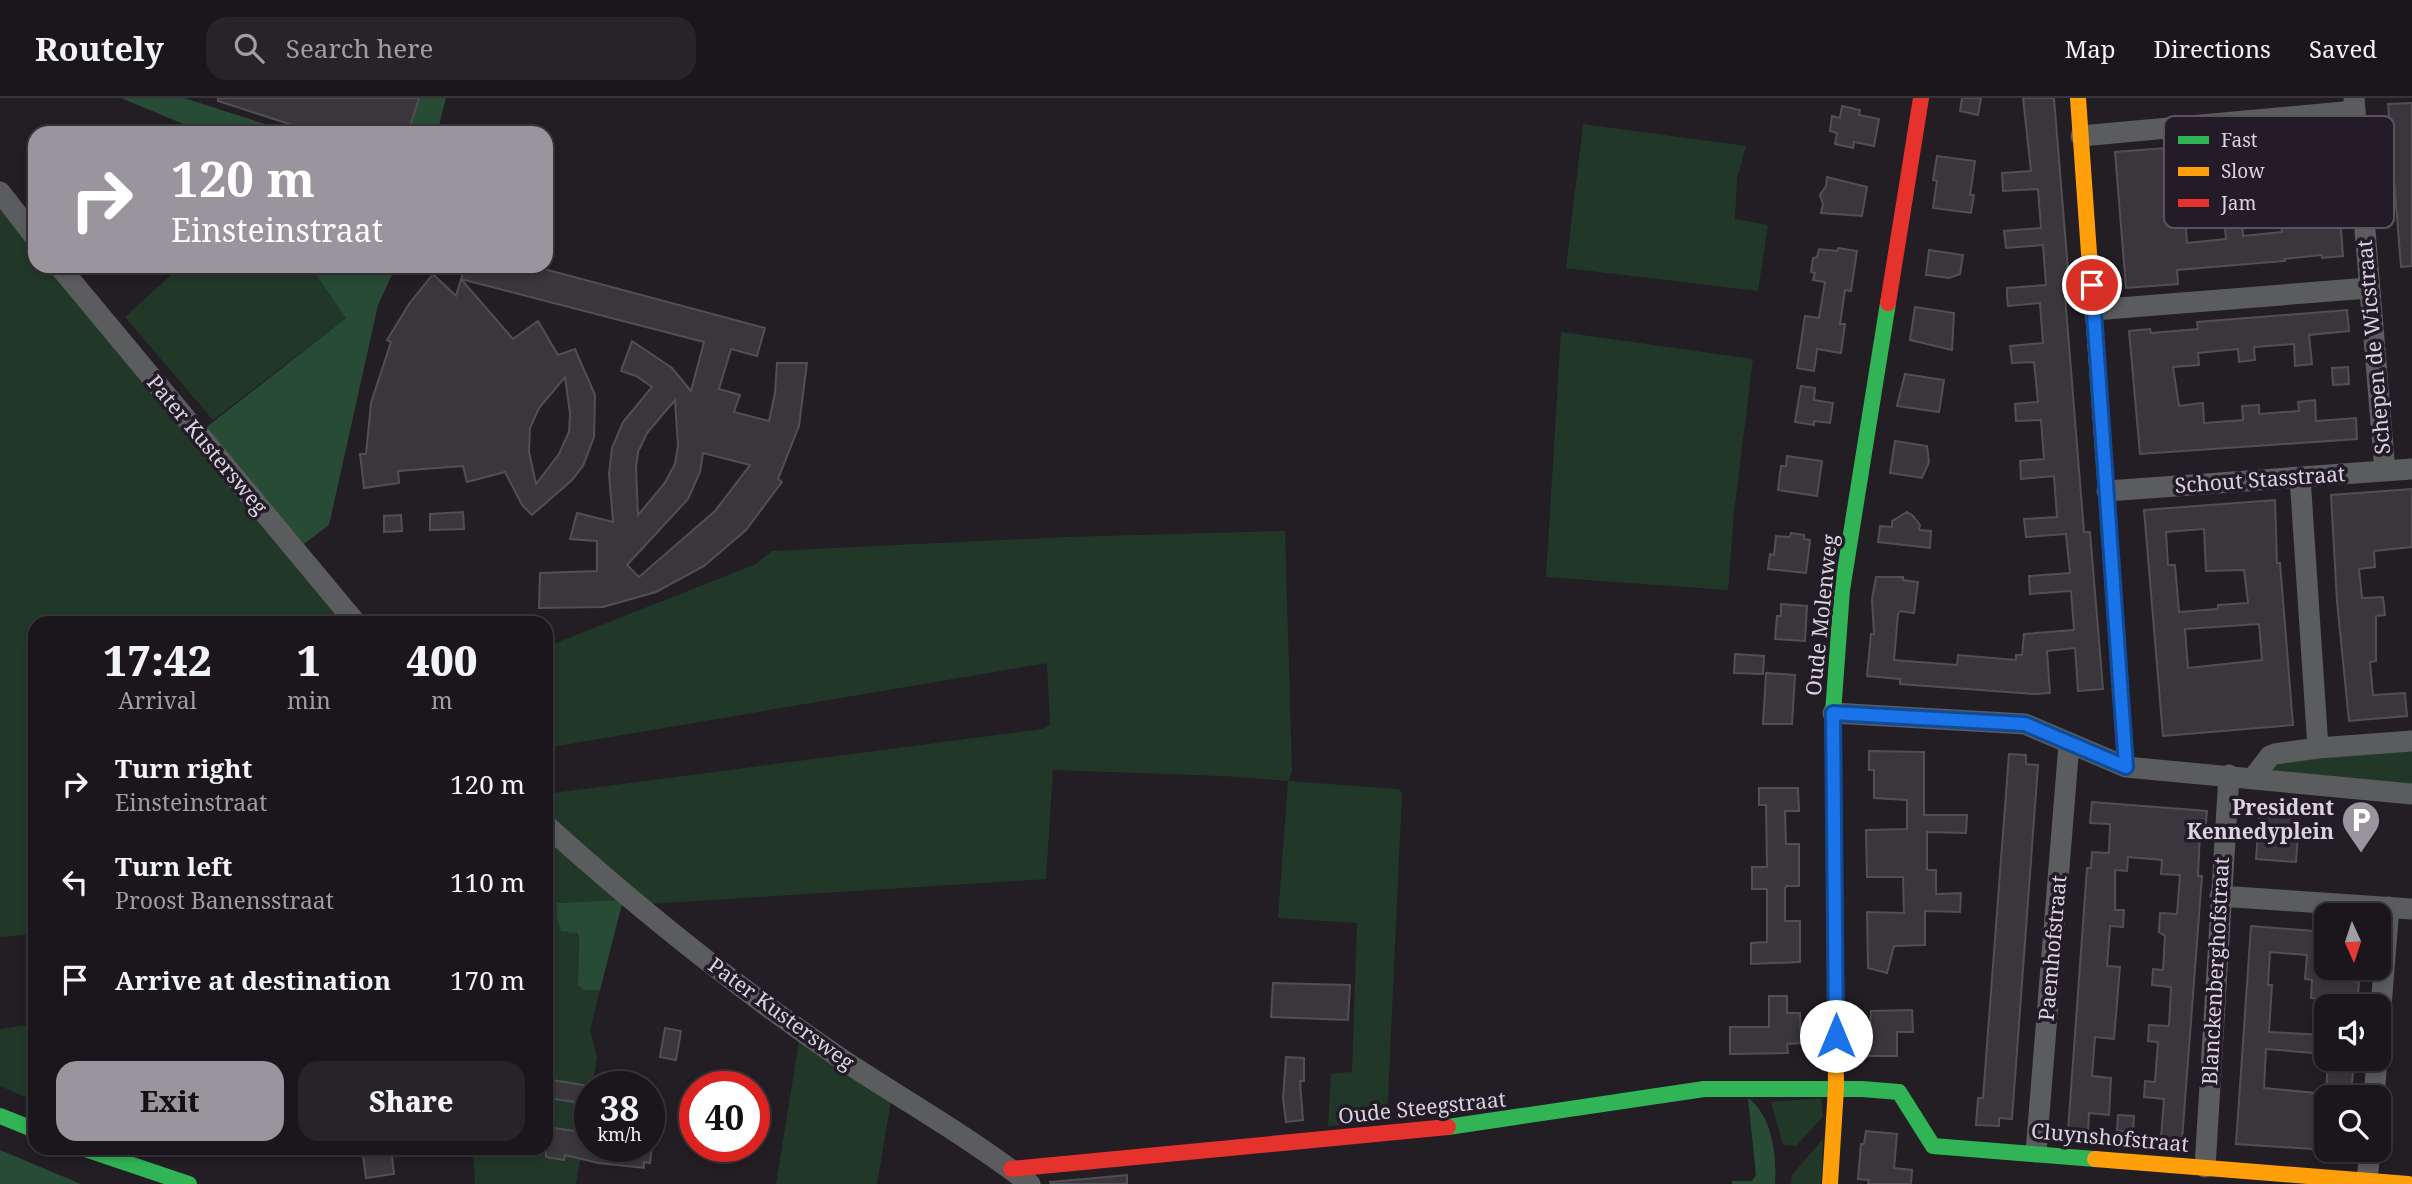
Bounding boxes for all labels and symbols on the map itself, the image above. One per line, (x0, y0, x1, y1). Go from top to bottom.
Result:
legend (2164, 116, 2394, 228)
text: Fast (2221, 127, 2258, 153)
text: Slow (2221, 158, 2265, 184)
text: Jam (2220, 190, 2256, 216)
street label: Schepen de Wicstraat (2350, 239, 2396, 456)
pin (2062, 255, 2122, 315)
street label: Pater Kustersweg (141, 369, 275, 521)
street label: Schout Stasstraat (2174, 459, 2346, 499)
street label: Oude Molenweg (1799, 532, 1843, 697)
place label: President Kennedyplein (2187, 793, 2334, 845)
parking icon: President Kennedyplein (2340, 799, 2382, 854)
street label: Blanckenberghofstraat (2195, 856, 2235, 1086)
street label: Paemhofstraat (2032, 874, 2072, 1022)
north arrow (2314, 903, 2390, 980)
street label: Pater Kustersweg (703, 951, 861, 1076)
position arrow (1799, 999, 1873, 1073)
speed limit sign: 40 (679, 1071, 770, 1162)
street label: Oude Steegstraat (1337, 1084, 1507, 1130)
street label: Cluynshofstraat (2030, 1116, 2190, 1158)

